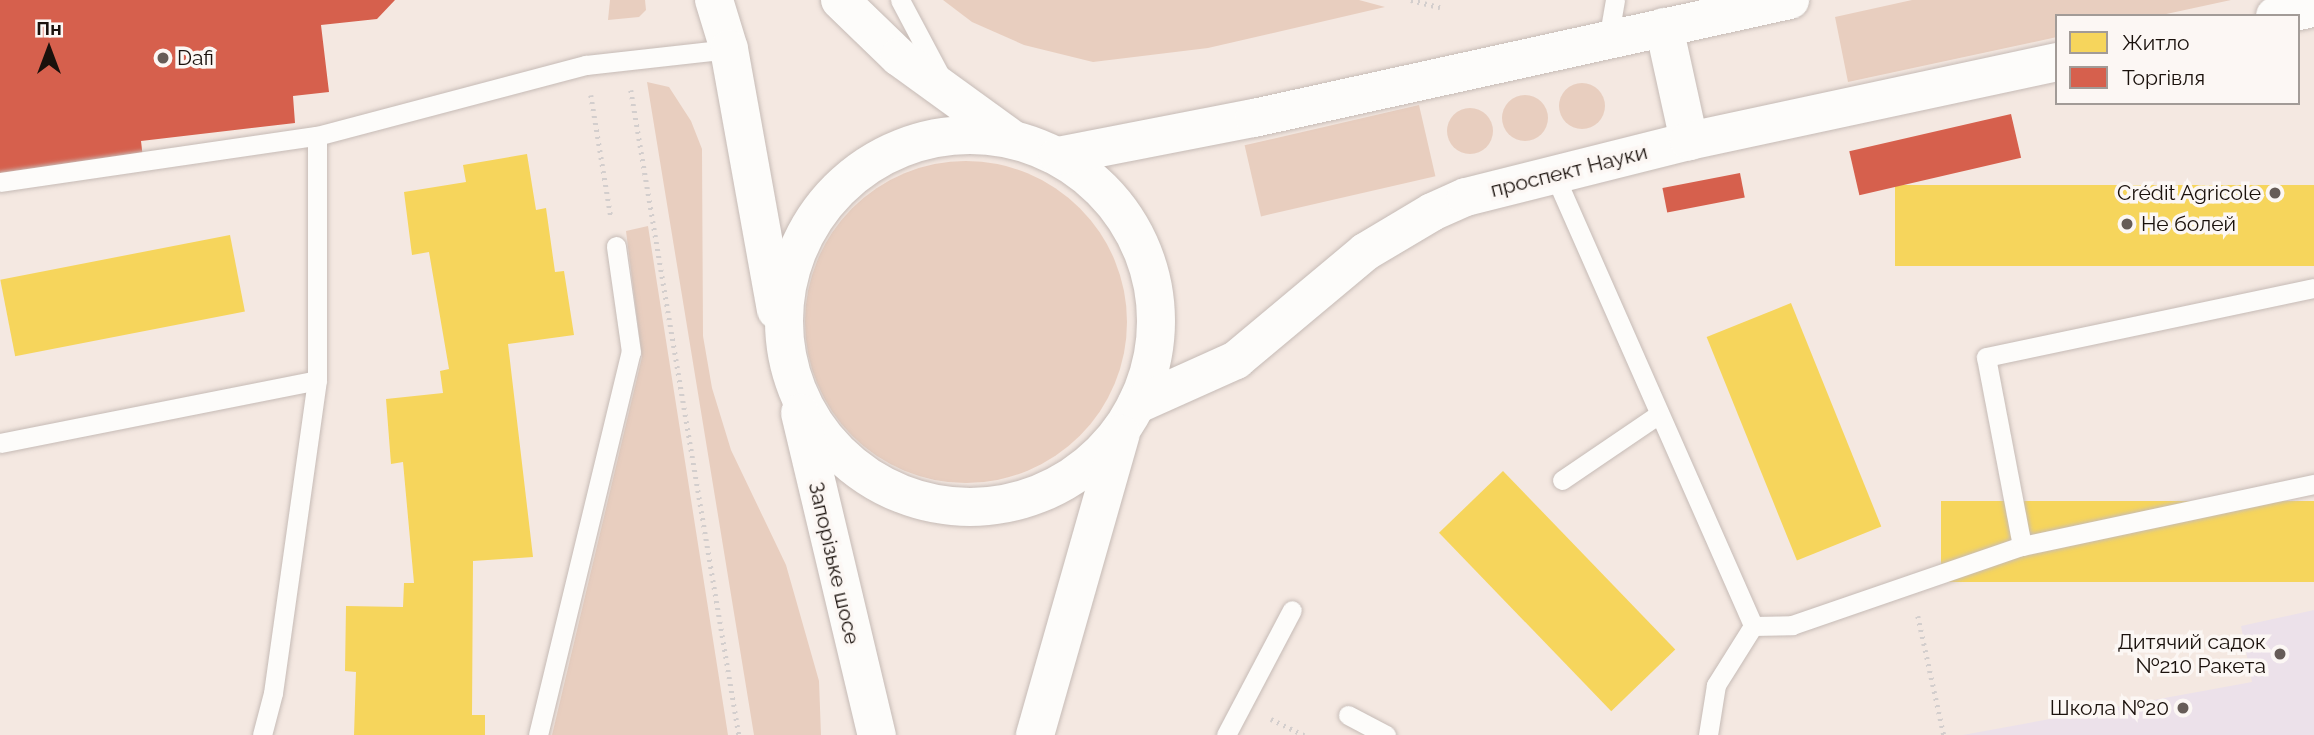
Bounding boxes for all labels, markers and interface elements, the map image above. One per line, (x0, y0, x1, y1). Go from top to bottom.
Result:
north arrow (14, 14, 84, 84)
legend (2055, 14, 2300, 105)
text: Пн (36, 17, 62, 39)
text: Житло (2122, 30, 2190, 55)
place label: Dafi (177, 45, 214, 71)
marker: Dafi (155, 50, 171, 66)
text: Торгівля (2122, 65, 2205, 90)
street label: проспект Науки (1488, 139, 1650, 203)
place label: Crédit Agricole (2116, 180, 2261, 206)
marker: Crédit Agricole (2267, 185, 2283, 201)
place label: Не болей (2141, 211, 2236, 237)
marker: Не болей (2119, 216, 2135, 232)
street label: Запорізьке шосе (803, 479, 865, 647)
place label: Дитячий садок №210 Ракета (2117, 629, 2266, 679)
marker: Дитячий садок №210 Ракета (2272, 646, 2288, 662)
place label: Школа №20 (2050, 695, 2169, 721)
marker: Школа №20 (2175, 700, 2191, 716)

